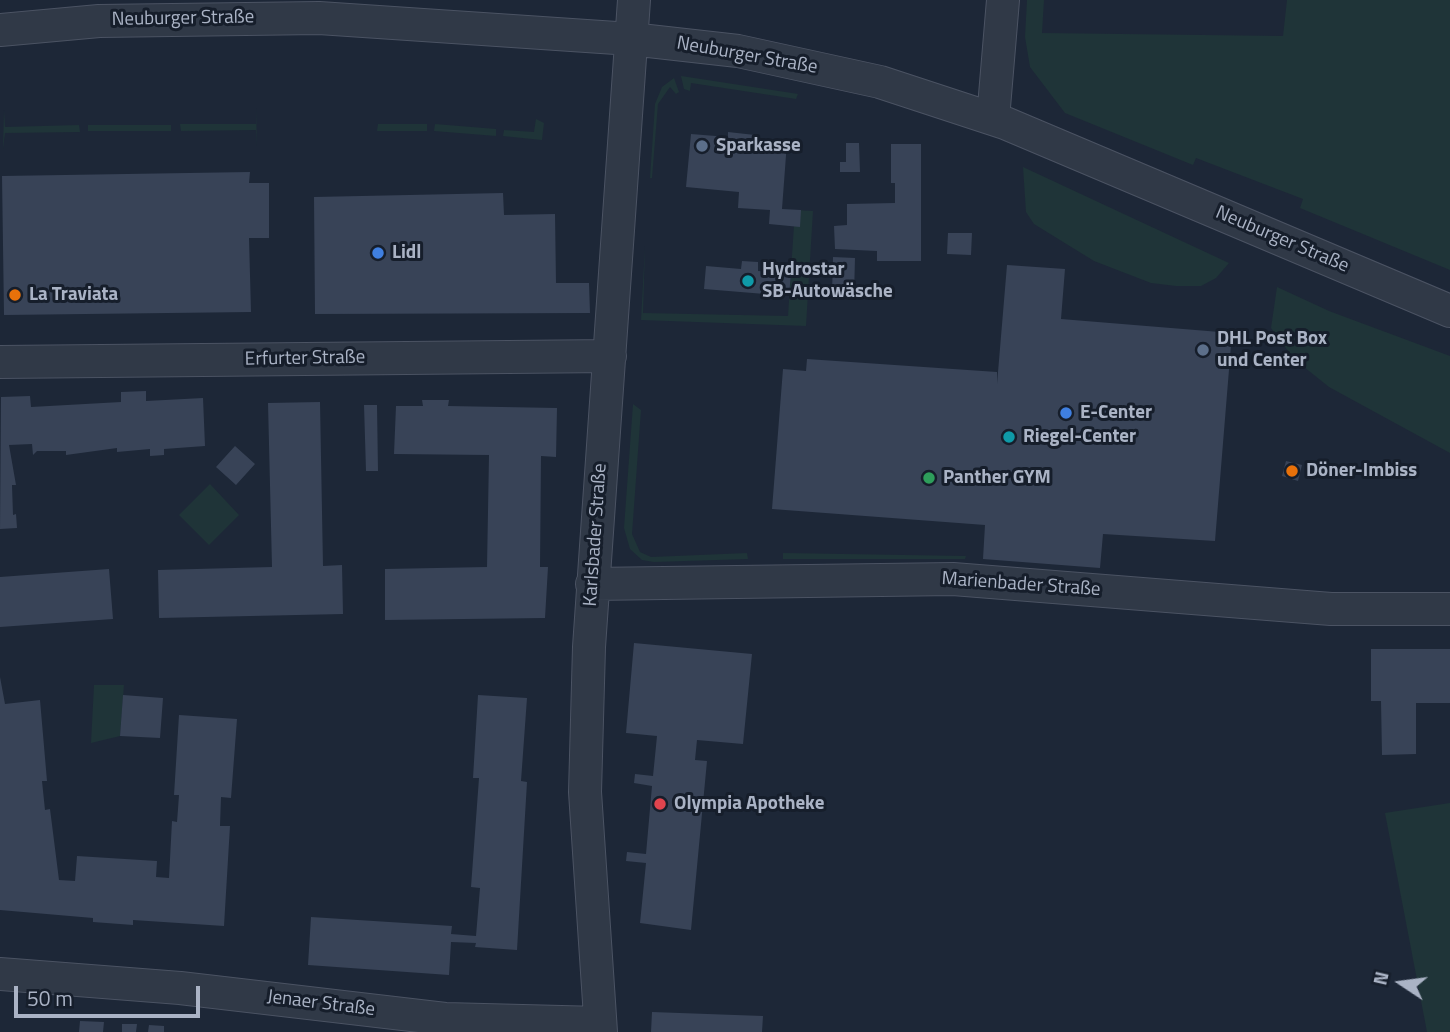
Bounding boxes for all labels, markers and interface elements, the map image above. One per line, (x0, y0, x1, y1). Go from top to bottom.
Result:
street label: Neuburger Straße (112, 6, 254, 32)
street label: Neuburger Straße (675, 32, 819, 80)
place label: Sparkasse (716, 135, 801, 157)
marker: Sparkasse (694, 138, 710, 154)
street label: Neuburger Straße (1212, 202, 1352, 278)
place label: Lidl (392, 242, 421, 264)
marker: Lidl (370, 245, 386, 261)
place label: Hydrostar SB-Autowäsche (762, 259, 893, 303)
marker: Hydrostar SB-Autowäsche (740, 273, 756, 289)
place label: La Traviata (29, 284, 118, 306)
marker: La Traviata (7, 287, 23, 303)
place label: DHL Post Box und Center (1217, 328, 1327, 372)
marker: DHL Post Box und Center (1195, 342, 1211, 358)
street label: Erfurter Straße (245, 347, 365, 371)
place label: E-Center (1080, 402, 1152, 424)
marker: E-Center (1058, 405, 1074, 421)
place label: Riegel-Center (1023, 426, 1136, 448)
marker: Riegel-Center (1001, 429, 1017, 445)
place label: Döner-Imbiss (1306, 460, 1417, 482)
street label: Karlsbader Straße (580, 463, 612, 607)
marker: Döner-Imbiss (1284, 463, 1300, 479)
place label: Panther GYM (943, 467, 1051, 489)
marker: Panther GYM (921, 470, 937, 486)
street label: Marienbader Straße (941, 568, 1101, 602)
place label: Olympia Apotheke (674, 793, 824, 815)
marker: Olympia Apotheke (652, 796, 668, 812)
north arrow (1366, 948, 1436, 1018)
text: N (1364, 968, 1396, 988)
scale bar (18, 972, 203, 1016)
text: 50 m (27, 982, 73, 1014)
street label: Jenaer Straße (266, 986, 376, 1022)

